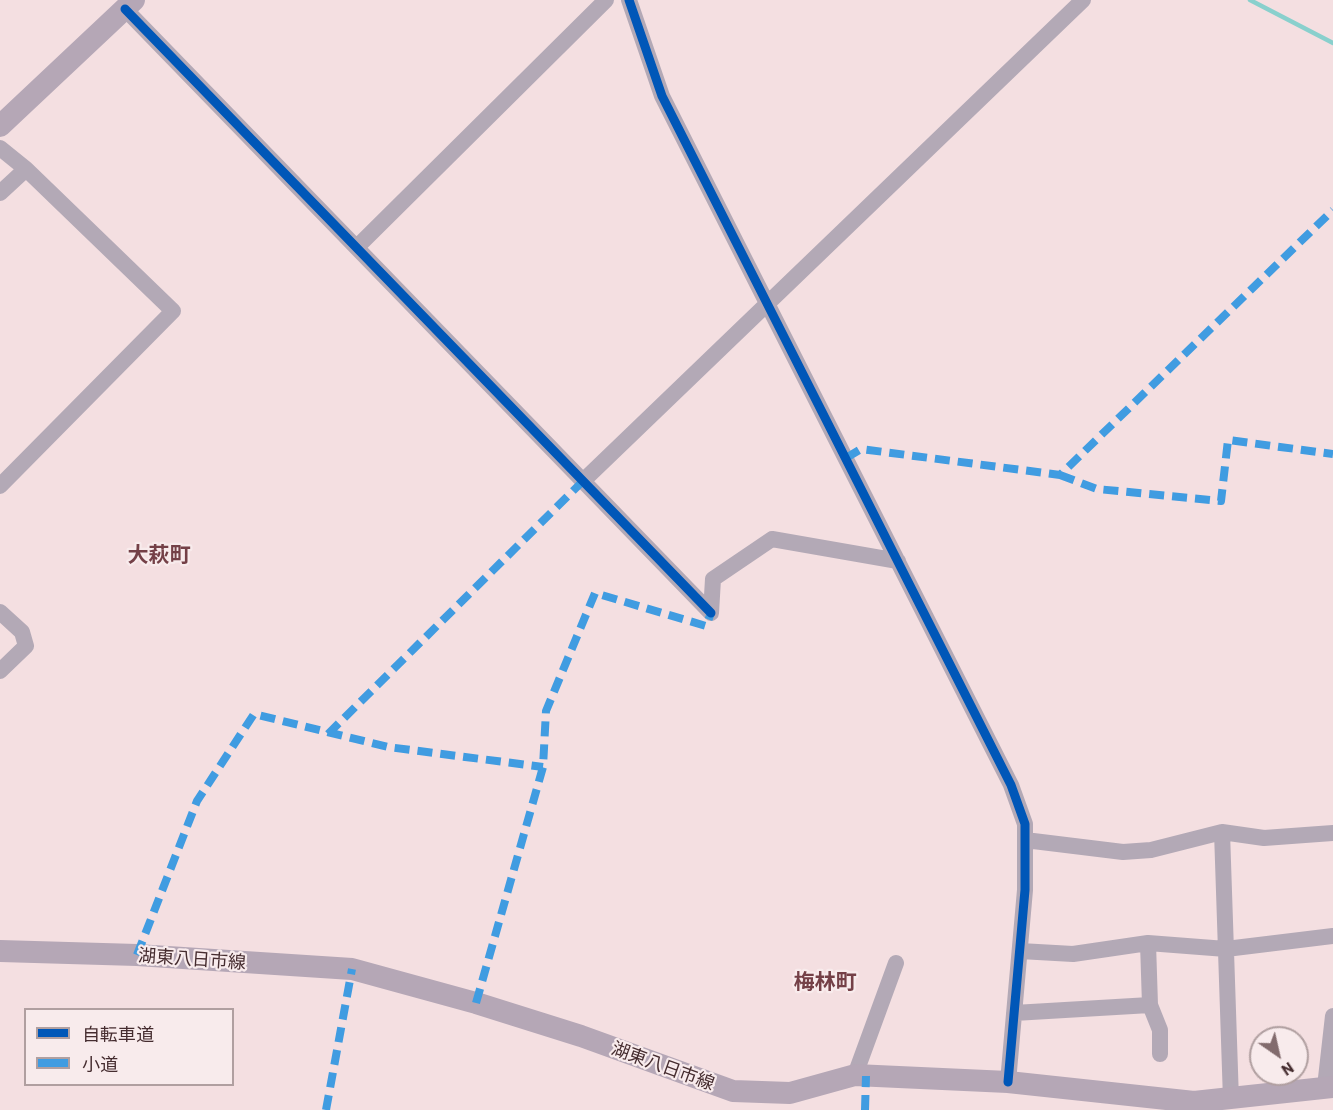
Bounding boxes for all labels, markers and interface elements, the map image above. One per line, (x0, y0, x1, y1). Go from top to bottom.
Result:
district label: 大萩町 (128, 542, 190, 568)
street label: 湖東八日市線 (137, 944, 247, 974)
district label: 梅林町 (794, 969, 856, 995)
legend (24, 1008, 234, 1086)
text: 自転車道 (82, 1023, 154, 1045)
north arrow (1249, 1026, 1309, 1086)
street label: 湖東八日市線 (609, 1037, 717, 1095)
text: 小道 (82, 1053, 118, 1075)
text: N (1279, 1059, 1298, 1081)

